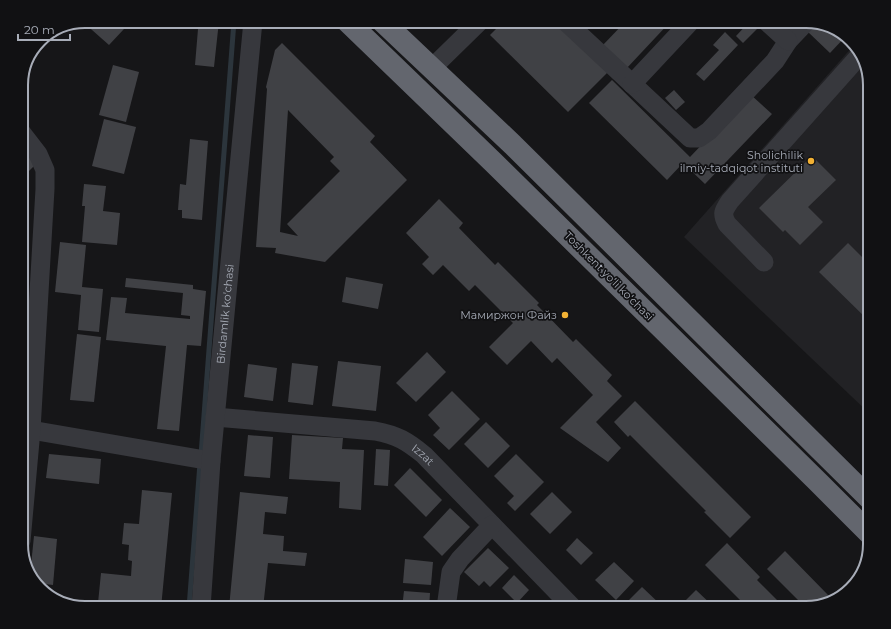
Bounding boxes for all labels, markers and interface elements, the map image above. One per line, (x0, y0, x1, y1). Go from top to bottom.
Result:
scale bar (18, 16, 70, 42)
text: 20 m (24, 22, 55, 37)
place label: Sholichilik ilmiy-tadqiqot instituti (680, 148, 803, 175)
marker: Sholichilik ilmiy-tadqiqot instituti (806, 156, 816, 166)
street label: Toshkent yo‘li ko‘chasi (561, 228, 657, 324)
street label: Birdamlik ko'chasi (213, 263, 237, 365)
place label: Мамиржон Файз (460, 308, 557, 322)
marker: Мамиржон Файз (560, 310, 570, 320)
street label: Izzat (409, 441, 438, 469)

